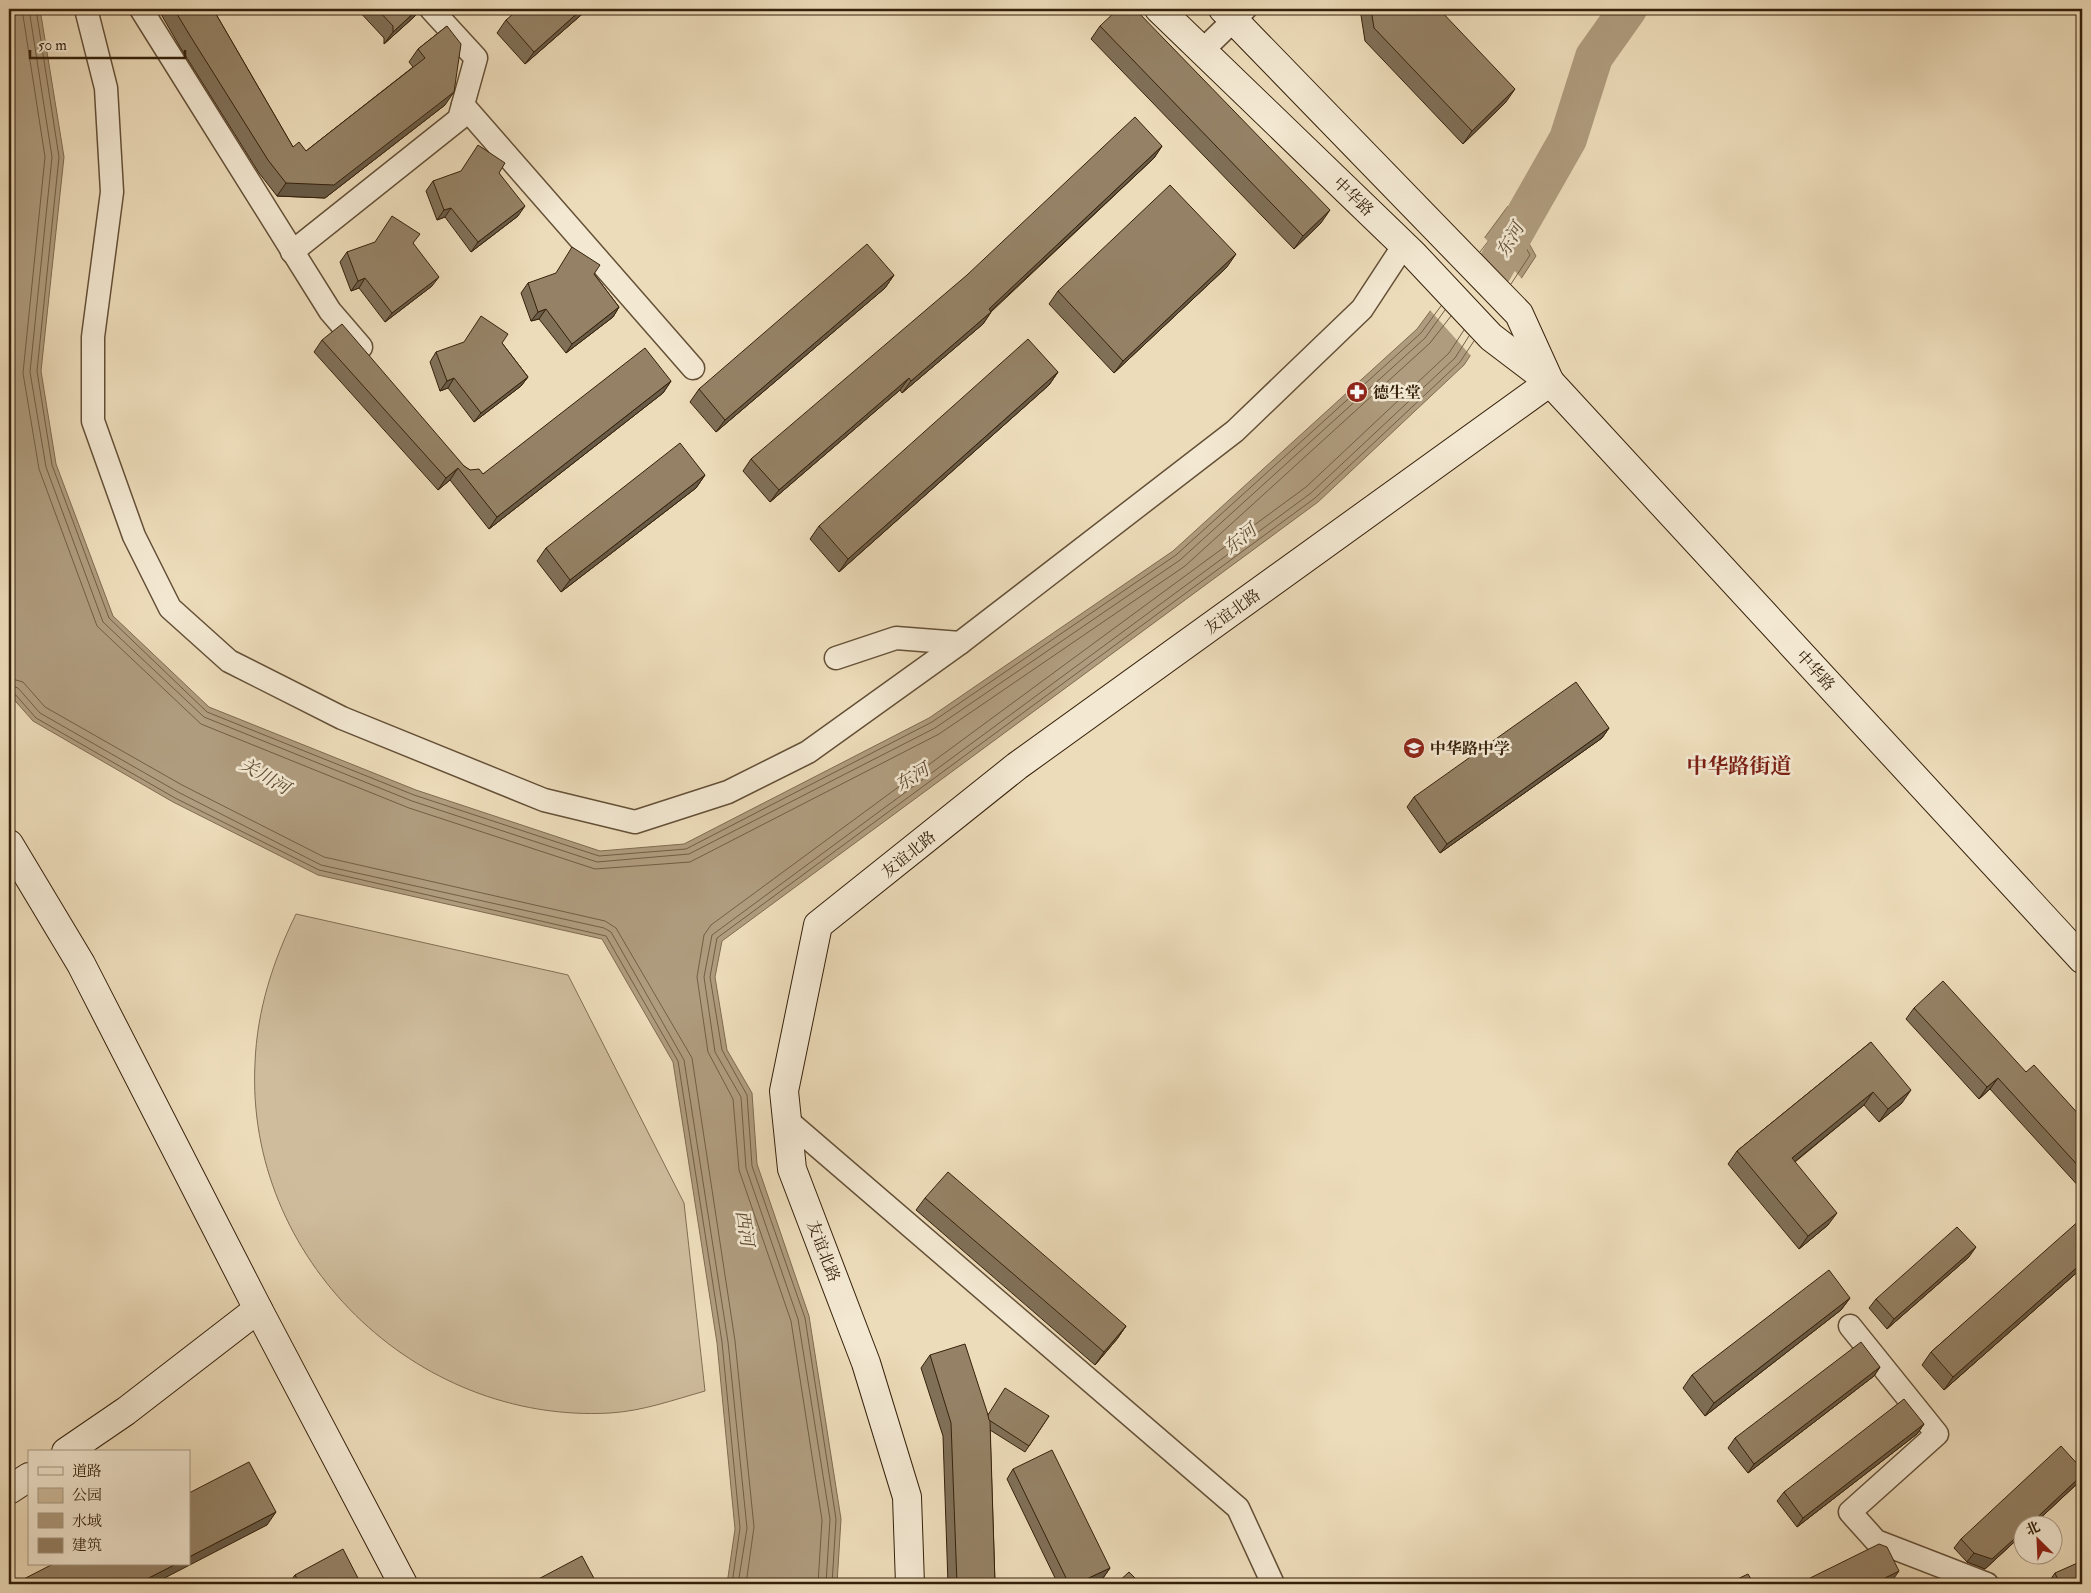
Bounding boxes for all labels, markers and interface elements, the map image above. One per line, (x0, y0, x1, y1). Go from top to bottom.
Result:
scale bar (30, 28, 185, 60)
text: 50 m (38, 36, 67, 55)
street label: 中华路 (1329, 173, 1378, 221)
water label: 东河 (1491, 216, 1531, 262)
pharmacy icon: 德生堂 (1345, 380, 1369, 404)
place label: 德生堂 (1373, 383, 1421, 403)
water label: 东河 (1219, 517, 1264, 560)
street label: 友谊北路 (1201, 585, 1264, 639)
street label: 中华路 (1792, 646, 1839, 695)
school or university icon: 中华路中学 (1402, 736, 1426, 760)
place label: 中华路中学 (1430, 739, 1510, 759)
water label: 关川河 (236, 753, 296, 801)
district label: 中华路街道 (1687, 753, 1792, 780)
water label: 东河 (891, 757, 936, 797)
street label: 友谊北路 (877, 827, 940, 883)
water label: 西河 (730, 1209, 759, 1251)
street label: 友谊北路 (802, 1218, 844, 1285)
legend (28, 1450, 190, 1566)
text: 道路 (72, 1462, 102, 1481)
text: 公园 (72, 1486, 102, 1505)
text: 水域 (72, 1512, 102, 1531)
north arrow (2014, 1516, 2064, 1566)
text: 北 (2023, 1518, 2043, 1539)
text: 建筑 (72, 1536, 102, 1555)

